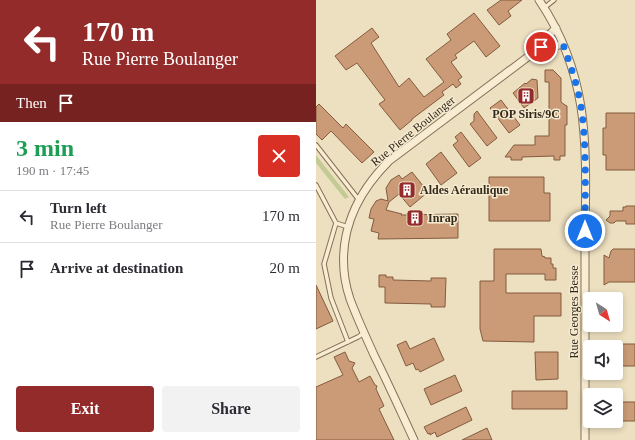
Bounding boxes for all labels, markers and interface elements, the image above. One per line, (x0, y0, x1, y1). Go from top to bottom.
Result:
icon: left (16, 16, 68, 68)
text: 170 m (82, 16, 154, 47)
pin (524, 30, 558, 64)
icon: arrive (530, 36, 552, 58)
text: Rue Pierre Boulanger (82, 49, 238, 69)
building icon: POP Siris/9C (516, 86, 536, 106)
icon: arrive (55, 92, 77, 114)
street label: Rue Pierre Boulanger (368, 93, 458, 169)
text: Then (16, 95, 47, 111)
place label: POP Siris/9C (492, 107, 560, 121)
text: 3 min (16, 135, 74, 161)
button: close (258, 135, 300, 177)
text: 190 m · 17:45 (16, 163, 89, 178)
building icon: Aldes Aéraulique (397, 180, 417, 200)
place label: Aldes Aéraulique (420, 183, 509, 197)
text: Turn left (50, 200, 107, 216)
icon: left (16, 206, 38, 228)
text: 170 m (262, 208, 300, 224)
building icon: Inrap (405, 208, 425, 228)
position arrow (564, 210, 606, 252)
place label: Inrap (428, 211, 458, 225)
text: Rue Pierre Boulanger (50, 217, 163, 232)
icon: arrive (16, 258, 38, 280)
text: Arrive at destination (50, 260, 183, 276)
text: 20 m (270, 260, 300, 276)
street label: Rue Georges Besse (567, 265, 581, 359)
north arrow (583, 292, 623, 332)
map controls (583, 292, 623, 428)
button: sound (583, 340, 623, 380)
button: Exit (16, 386, 154, 432)
button: Share (162, 386, 300, 432)
button: layers (583, 388, 623, 428)

